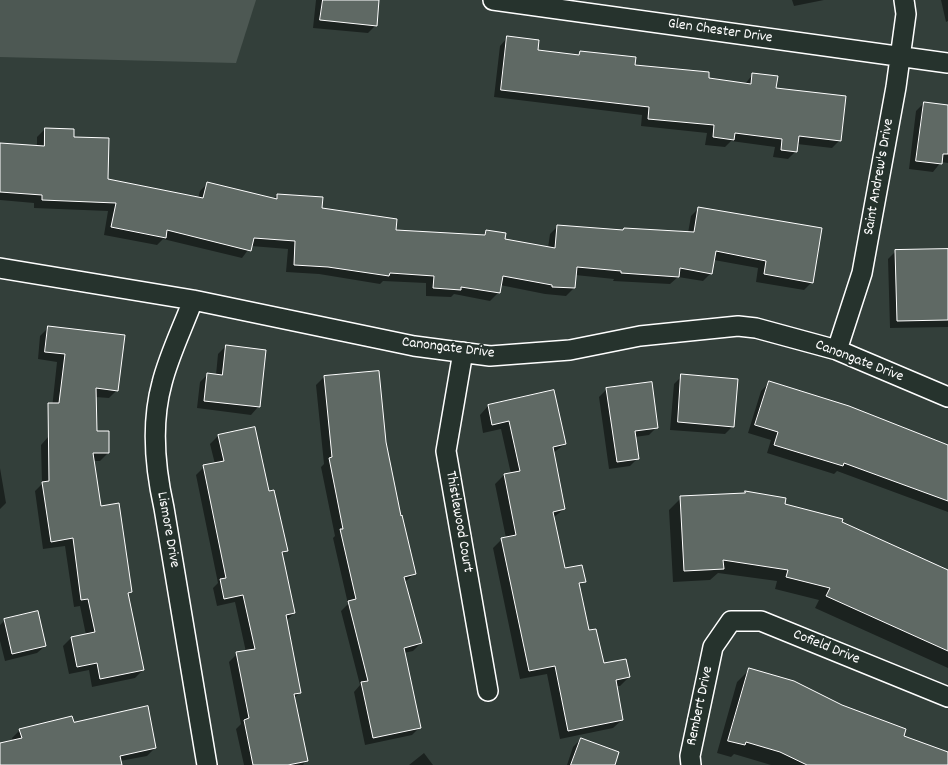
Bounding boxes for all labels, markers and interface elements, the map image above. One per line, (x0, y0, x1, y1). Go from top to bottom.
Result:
street label: Glen Chester Drive (667, 16, 773, 48)
street label: Saint Andrew's Drive (861, 117, 899, 237)
street label: Canongate Drive (401, 334, 495, 364)
street label: Canongate Drive (812, 337, 906, 387)
street label: Thistlewood Court (440, 470, 476, 574)
street label: Lismore Drive (151, 491, 183, 569)
street label: Cofield Drive (790, 626, 862, 670)
street label: Rembert Drive (684, 665, 718, 747)

